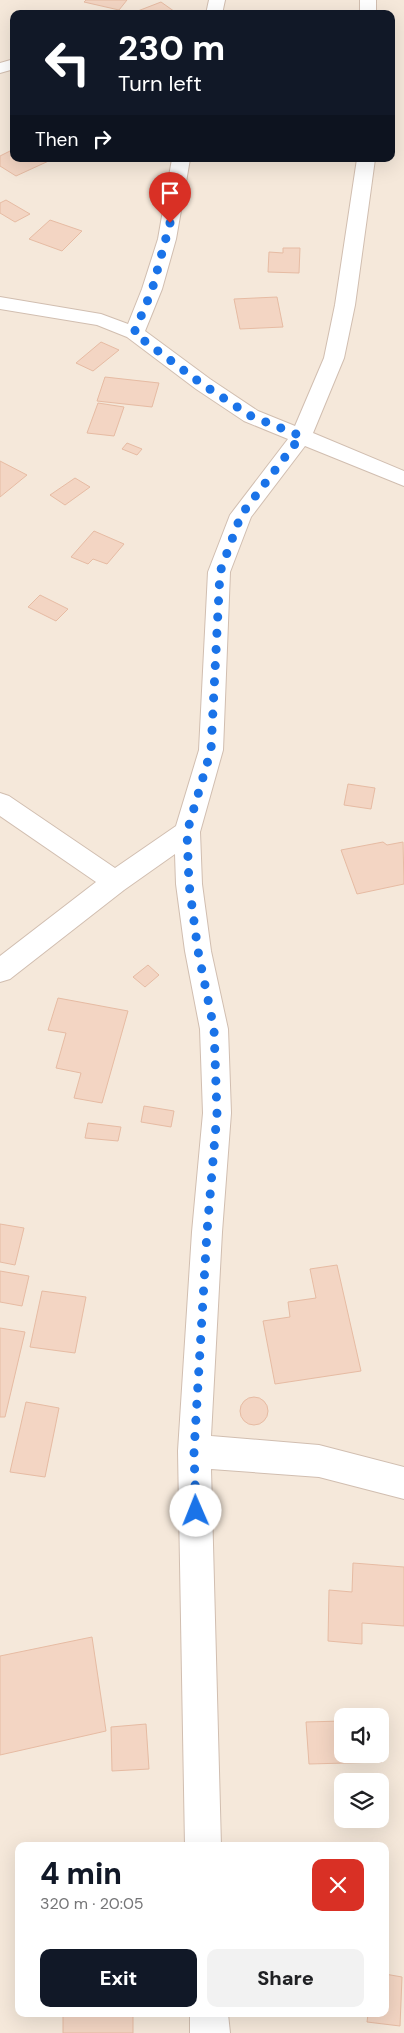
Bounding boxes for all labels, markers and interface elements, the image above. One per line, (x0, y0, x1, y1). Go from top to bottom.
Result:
text: 230 m (118, 25, 225, 71)
icon: left (35, 30, 100, 95)
text: Turn left (118, 69, 202, 98)
icon: right (88, 125, 116, 153)
text: Then (35, 127, 78, 152)
pin (149, 172, 191, 223)
icon: arrive (156, 179, 184, 207)
position arrow (169, 1484, 221, 1536)
map controls (334, 1708, 389, 1828)
button: sound (334, 1708, 389, 1763)
button: layers (334, 1773, 389, 1828)
text: 4 min (40, 1854, 122, 1893)
button: close (312, 1859, 364, 1911)
text: 320 m · 20:05 (40, 1893, 144, 1914)
button: Exit (40, 1949, 197, 2007)
button: Share (207, 1949, 364, 2007)

